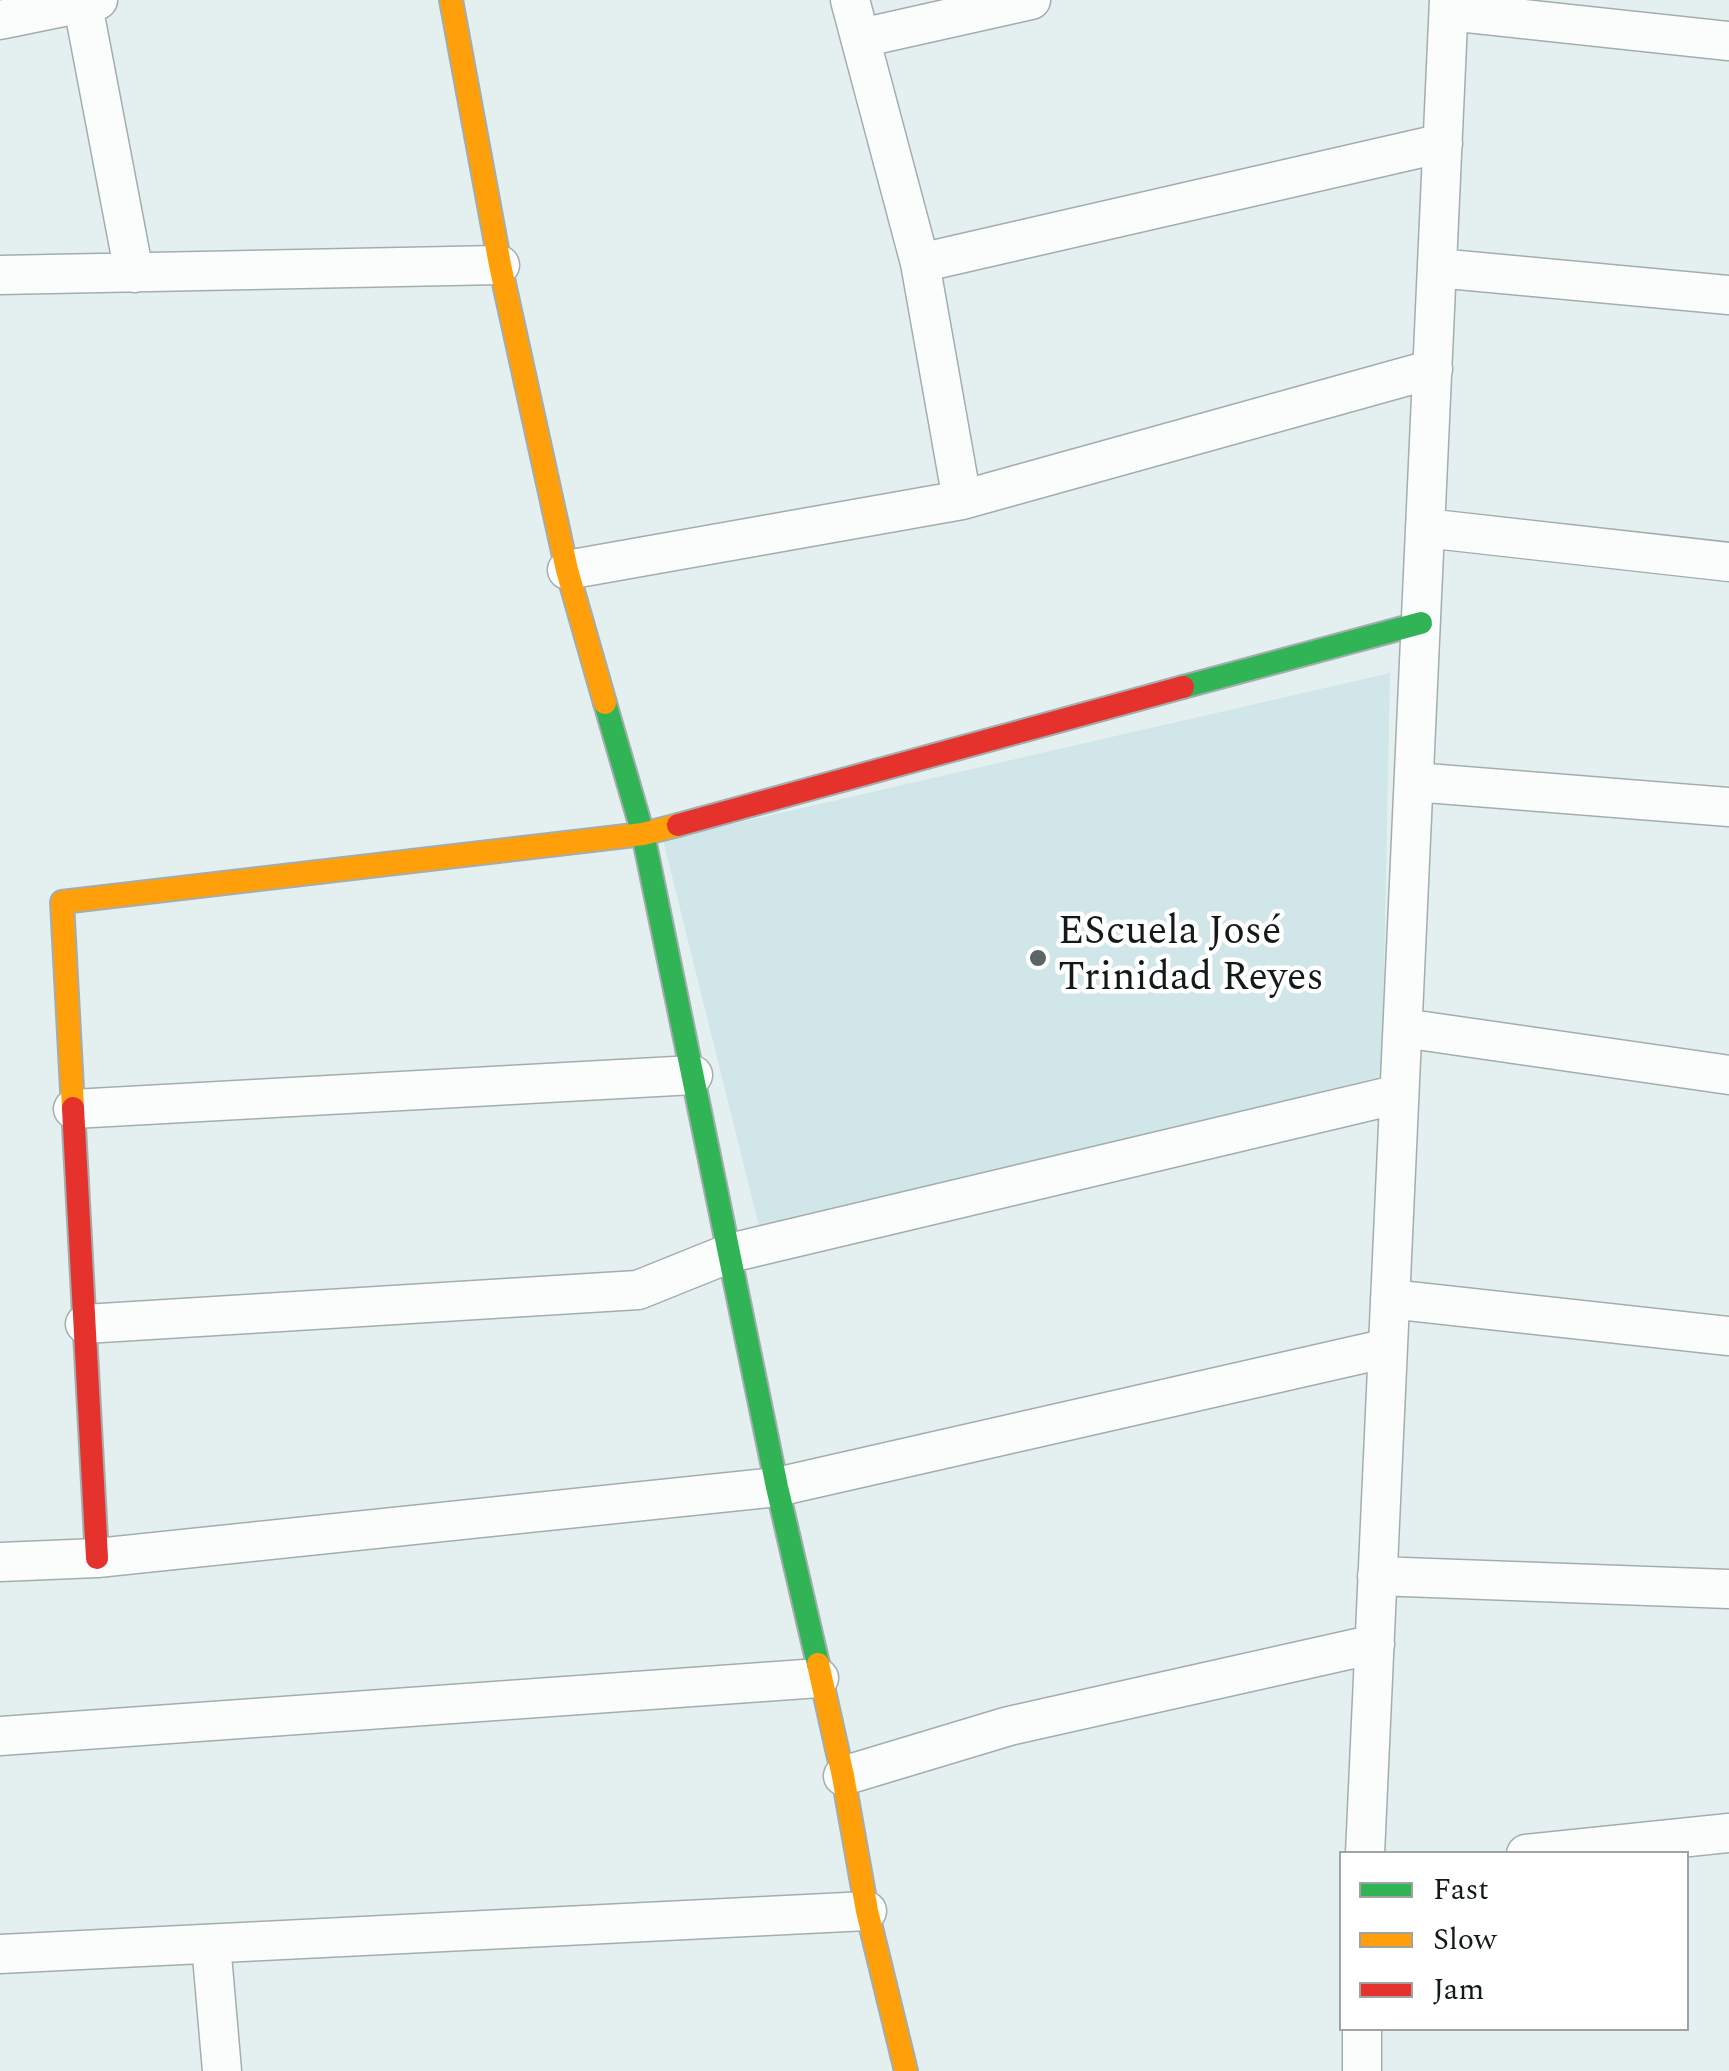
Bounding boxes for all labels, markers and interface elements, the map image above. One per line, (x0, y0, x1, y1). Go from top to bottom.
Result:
place label: EScuela José Trinidad Reyes (1058, 911, 1324, 1005)
marker: EScuela José Trinidad Reyes (1027, 947, 1049, 969)
legend (1339, 1851, 1689, 2031)
text: Fast (1433, 1867, 1489, 1913)
text: Slow (1433, 1917, 1497, 1963)
text: Jam (1433, 1967, 1484, 2013)

